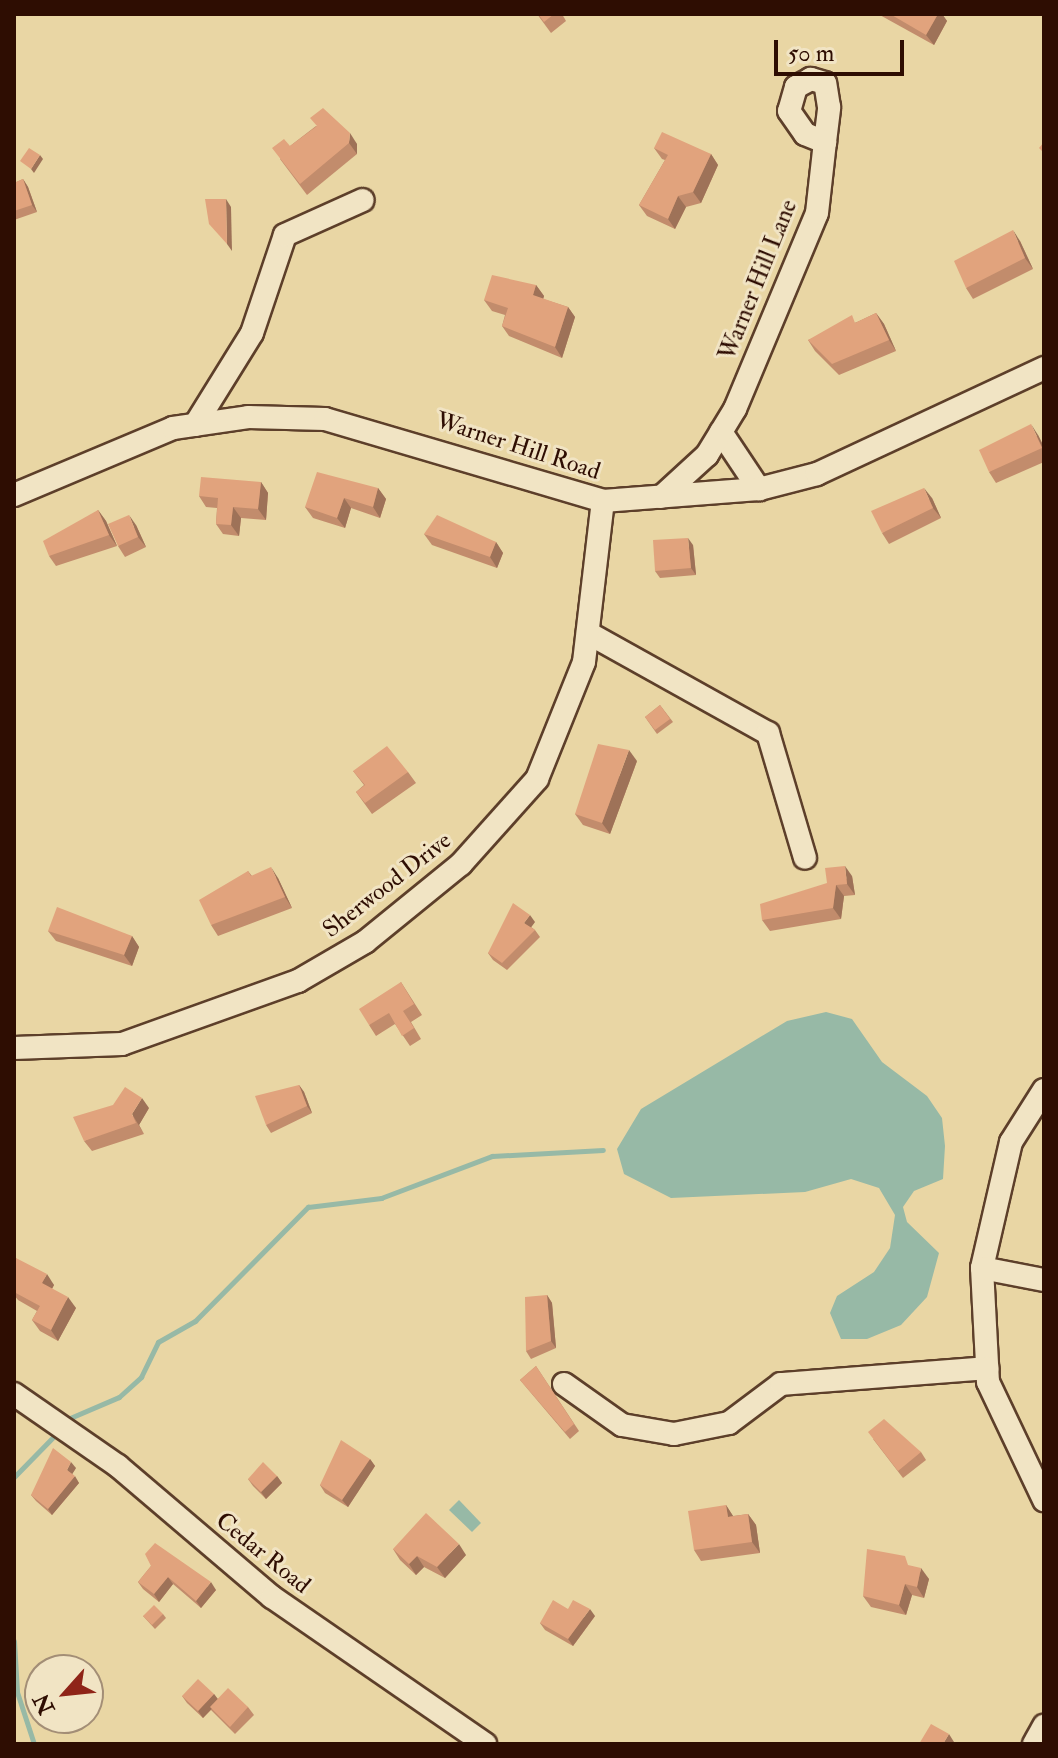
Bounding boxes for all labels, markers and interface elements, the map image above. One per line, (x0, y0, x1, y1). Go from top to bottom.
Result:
scale bar (778, 24, 908, 74)
text: 50 m (788, 38, 834, 69)
street label: Warner Hill Lane (713, 196, 803, 364)
street label: Warner Hill Road (432, 406, 604, 486)
street label: Sherwood Drive (317, 826, 457, 944)
street label: Cedar Road (210, 1506, 316, 1600)
north arrow (24, 1654, 104, 1734)
text: N (27, 1689, 61, 1719)

